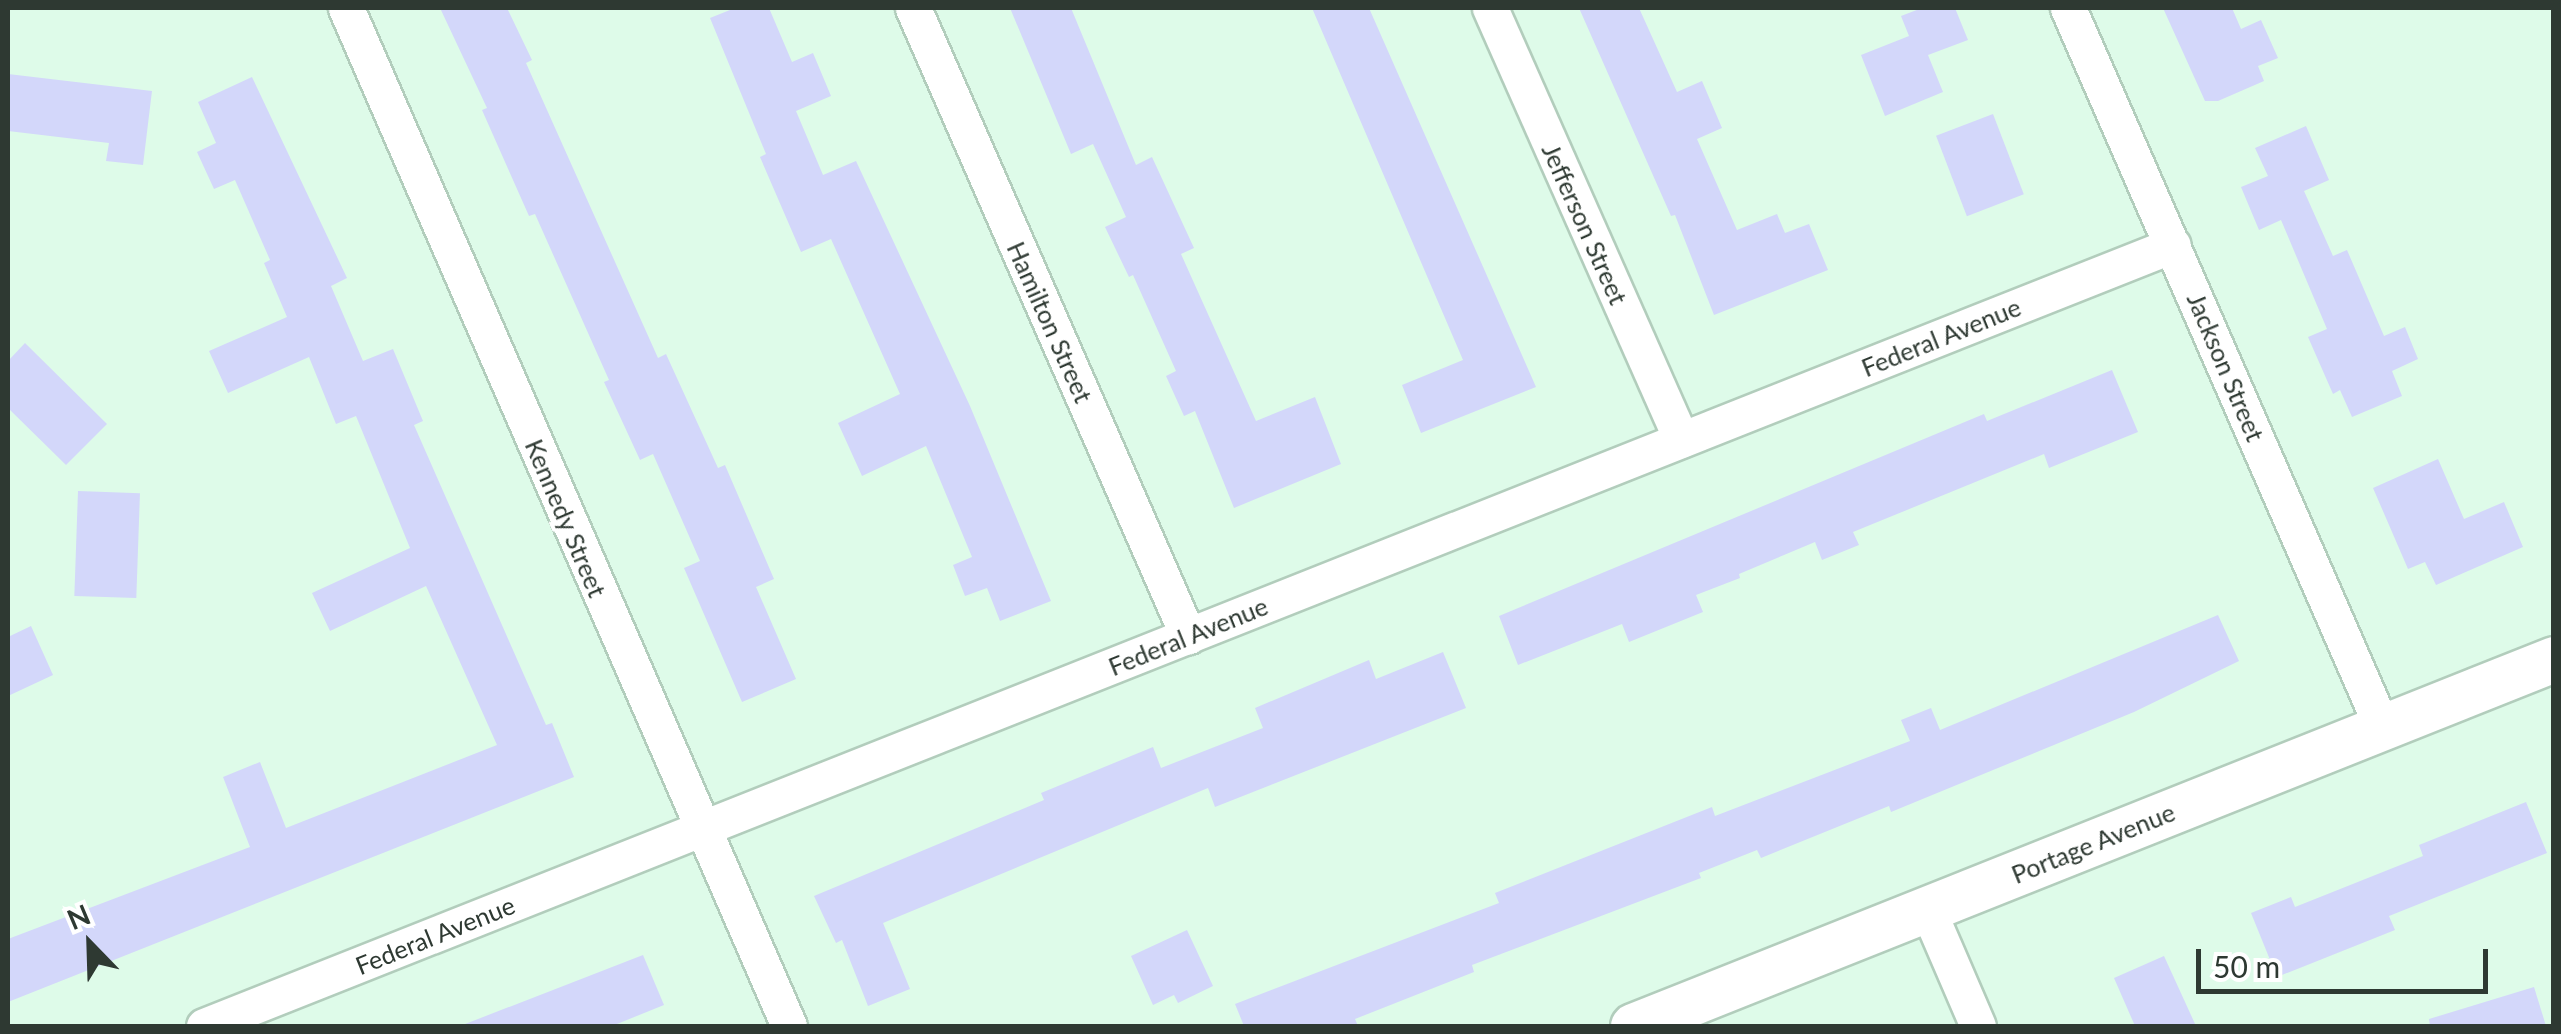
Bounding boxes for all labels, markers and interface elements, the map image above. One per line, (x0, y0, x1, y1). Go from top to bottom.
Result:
street label: Jefferson Street (1536, 139, 1634, 309)
street label: Hamilton Street (1001, 237, 1099, 407)
street label: Jackson Street (2181, 288, 2271, 446)
street label: Federal Avenue (1857, 291, 2025, 383)
street label: Kennedy Street (519, 434, 613, 602)
street label: Federal Avenue (1104, 590, 1272, 682)
street label: Portage Avenue (2007, 796, 2179, 890)
street label: Federal Avenue (351, 889, 519, 981)
north arrow (40, 894, 140, 994)
text: N (62, 897, 95, 936)
scale bar (2201, 929, 2494, 991)
text: 50 m (2213, 948, 2280, 984)

